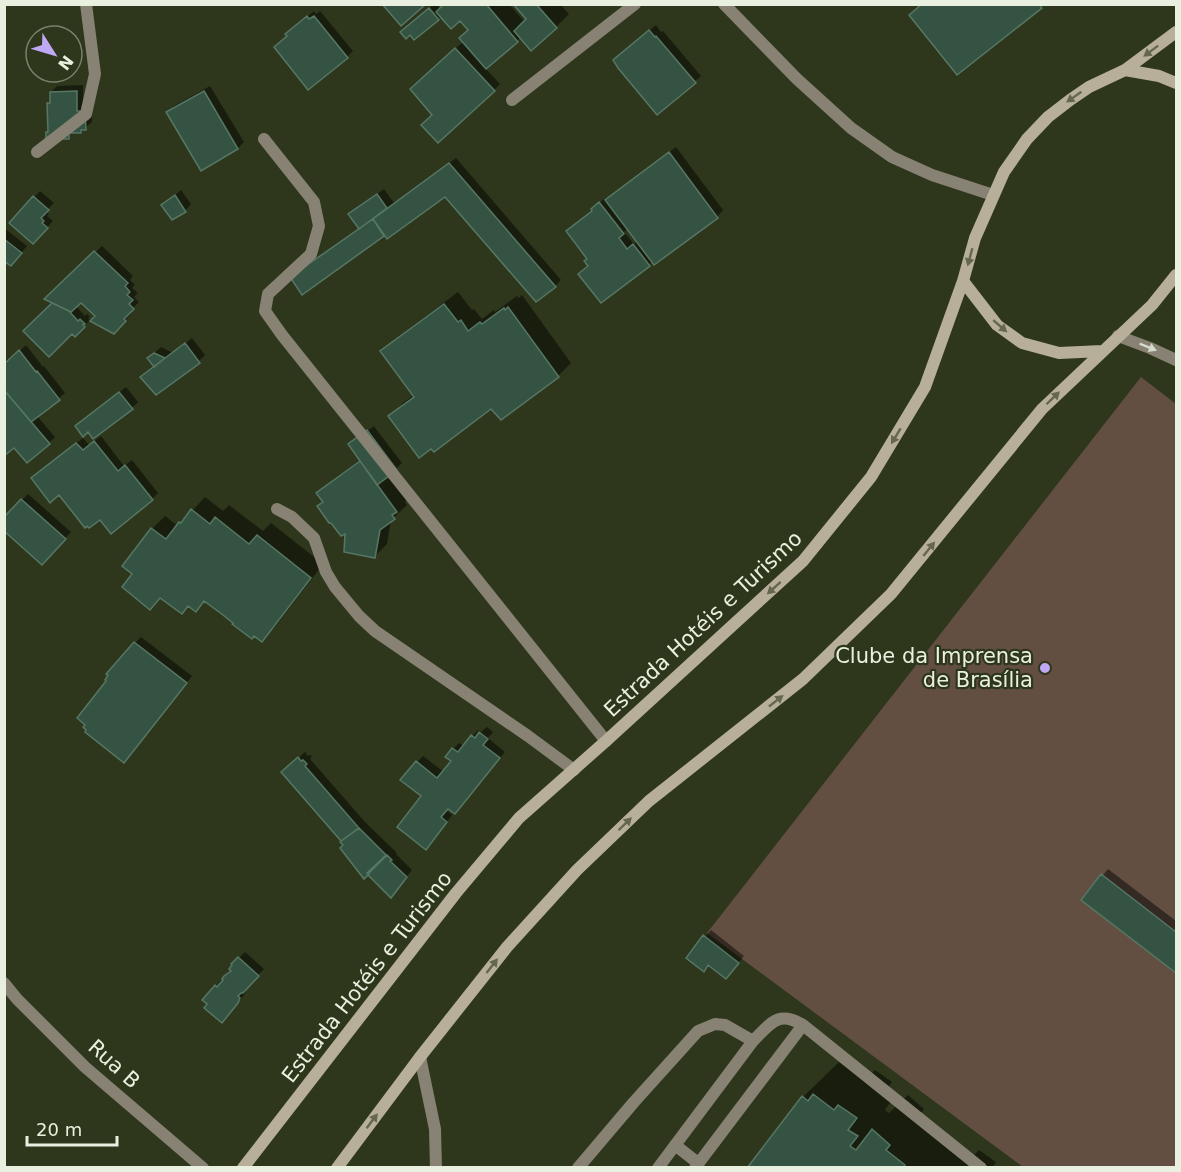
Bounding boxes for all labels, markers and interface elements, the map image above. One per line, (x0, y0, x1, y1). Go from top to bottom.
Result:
north arrow (24, 24, 84, 84)
one-way arrow (1143, 44, 1159, 57)
text: N (54, 52, 77, 74)
one-way arrow (1066, 91, 1082, 102)
one-way arrow (965, 248, 974, 266)
one-way arrow (992, 319, 1007, 332)
one-way arrow (1139, 343, 1157, 352)
one-way arrow (1045, 392, 1059, 406)
one-way arrow (890, 428, 901, 444)
street label: Estrada Hotéis e Turismo (599, 526, 807, 722)
one-way arrow (922, 541, 934, 556)
one-way arrow (767, 580, 781, 594)
place label: Clube da Imprensa de Brasília (835, 644, 1033, 692)
marker: Clube da Imprensa de Brasília (1038, 661, 1052, 675)
one-way arrow (768, 695, 783, 707)
one-way arrow (617, 817, 632, 831)
street label: Estrada Hotéis e Turismo (277, 867, 457, 1087)
one-way arrow (485, 959, 497, 974)
street label: Rua B (83, 1035, 145, 1093)
scale bar (27, 1109, 117, 1147)
one-way arrow (366, 1113, 378, 1128)
text: 20 m (36, 1119, 82, 1140)

